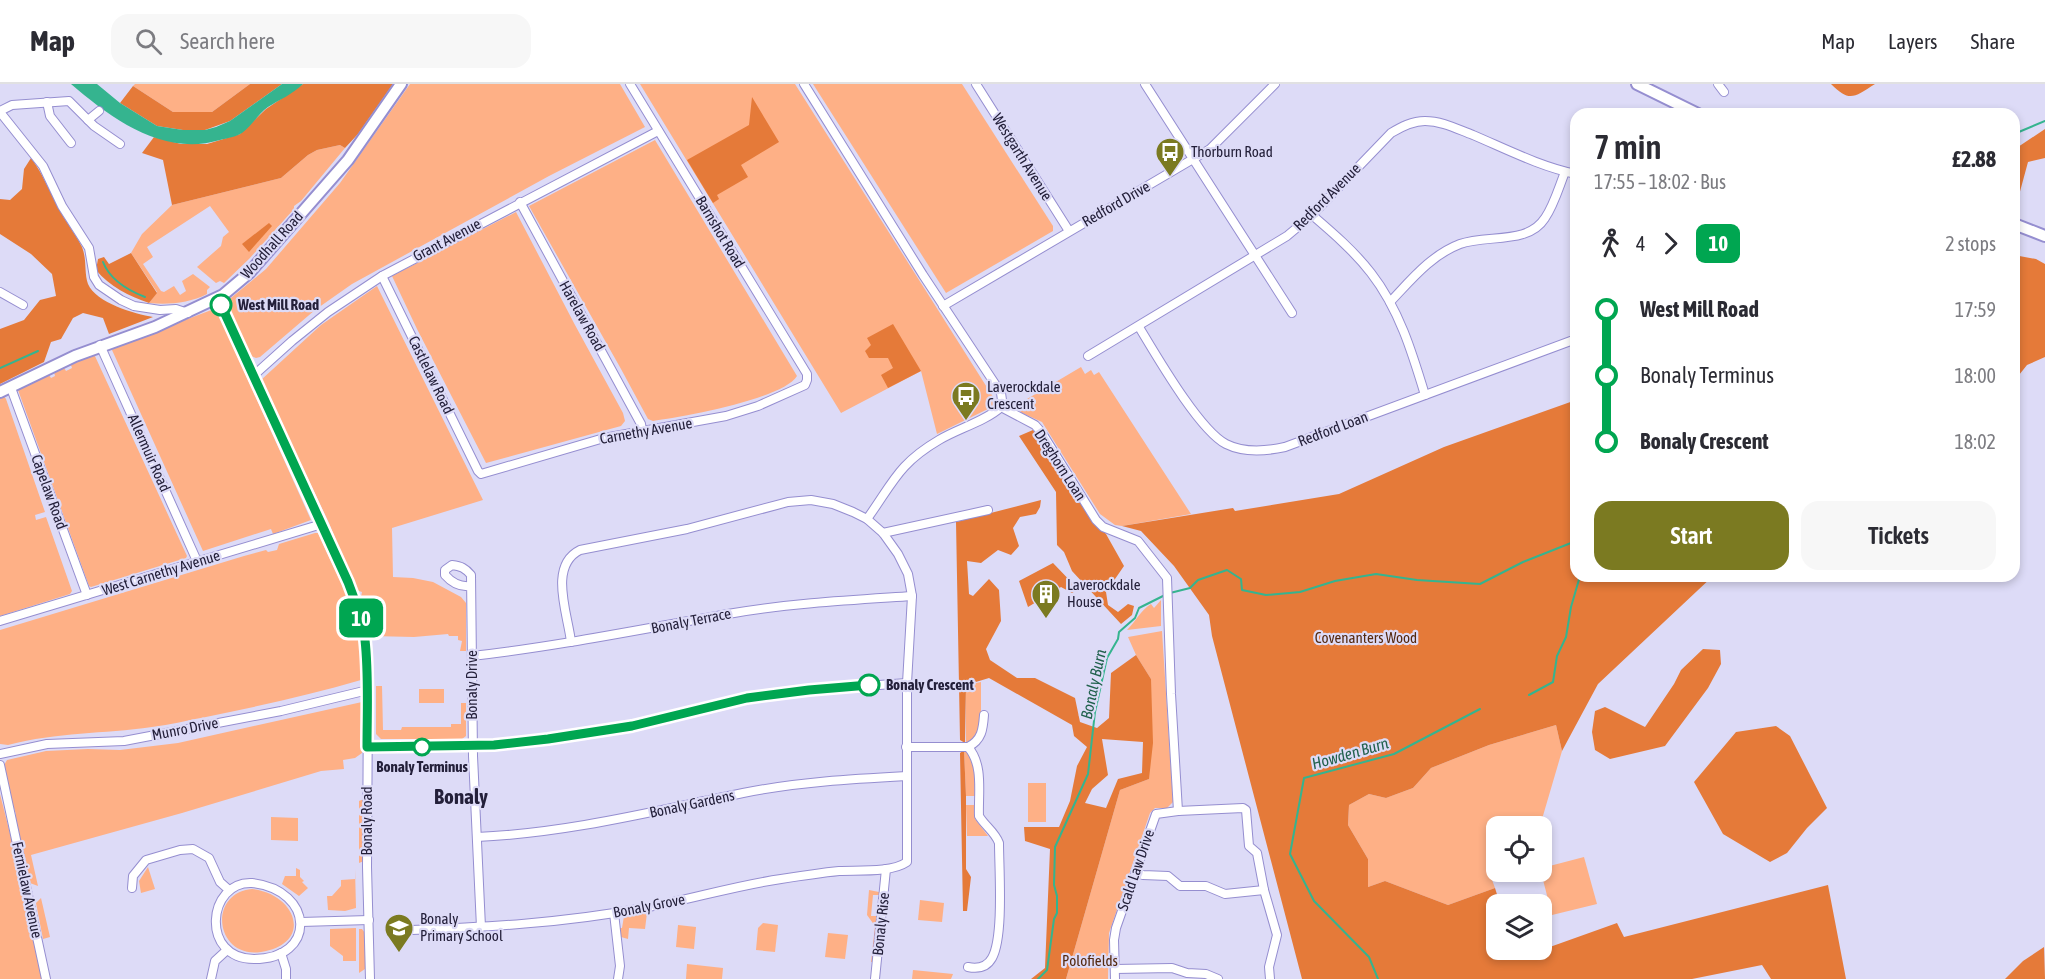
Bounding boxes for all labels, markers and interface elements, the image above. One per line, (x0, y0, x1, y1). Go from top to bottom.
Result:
search box (111, 14, 531, 68)
text: Map (30, 25, 75, 57)
icon: search (132, 25, 165, 58)
text: Search here (180, 28, 275, 54)
text: Map (1821, 29, 1855, 53)
text: Layers (1888, 29, 1938, 53)
text: Share (1971, 29, 2015, 53)
street label: Westgarth Avenue (989, 110, 1056, 204)
text: 7 min (1594, 128, 1661, 166)
bus stop icon: Thorburn Road (1154, 136, 1186, 178)
place label: Thorburn Road (1191, 143, 1273, 160)
text: £2.88 (1952, 146, 1996, 172)
street label: Redford Avenue (1290, 160, 1364, 234)
text: 17:55 – 18:02 · Bus (1594, 170, 1726, 193)
street label: Redford Drive (1079, 177, 1153, 230)
street label: Barnshot Road (692, 193, 748, 271)
street label: Woodhall Road (237, 208, 306, 282)
street label: Grant Avenue (410, 215, 484, 264)
icon: walk (1594, 227, 1627, 260)
icon: forward (1654, 227, 1687, 260)
text: 10 (1708, 231, 1728, 255)
text: 4 (1636, 232, 1645, 255)
text: 2 stops (1945, 232, 1996, 255)
street label: Harelaw Road (556, 278, 609, 354)
marker: West Mill Road (210, 294, 232, 316)
place label: West Mill Road (237, 296, 319, 313)
text: West Mill Road (1640, 296, 1759, 322)
text: 17:59 (1955, 298, 1996, 321)
street label: Castlelaw Road (405, 333, 458, 417)
text: Bonaly Terminus (1640, 362, 1774, 388)
text: 18:00 (1954, 364, 1996, 387)
place label: Laverockdale Crescent (987, 378, 1061, 412)
bus stop icon: Laverockdale Crescent (950, 380, 982, 422)
street label: Redford Loan (1296, 407, 1370, 450)
street label: Allermuir Road (125, 411, 174, 494)
street label: Carnethy Avenue (598, 414, 694, 447)
street label: Dreghorn Loan (1031, 426, 1090, 503)
text: Bonaly Crescent (1640, 428, 1769, 454)
text: 18:02 (1954, 430, 1996, 453)
street label: Capelaw Road (28, 452, 71, 532)
button: Start (1594, 501, 1789, 570)
button: Tickets (1801, 501, 1996, 570)
street label: West Carnethy Avenue (100, 546, 222, 599)
place label: Laverockdale House (1067, 576, 1141, 610)
building icon: Laverockdale House (1030, 578, 1062, 620)
line badge: 10 (334, 598, 388, 638)
street label: Bonaly Terrace (650, 604, 732, 637)
text: 10 (351, 606, 371, 630)
park label: Covenanters Wood (1315, 629, 1417, 646)
water label: Bonaly Burn (1077, 647, 1110, 721)
street label: Bonaly Drive (463, 650, 480, 720)
marker: Bonaly Crescent (858, 674, 880, 696)
place label: Bonaly Crescent (886, 676, 974, 693)
street label: Munro Drive (150, 714, 220, 743)
water label: Howden Burn (1310, 733, 1391, 772)
marker: Bonaly Terminus (413, 738, 431, 756)
place label: Bonaly Terminus (376, 758, 468, 775)
district label: Bonaly (434, 784, 488, 808)
street label: Bonaly Road (358, 786, 375, 856)
street label: Bonaly Gardens (648, 786, 736, 821)
map controls (1486, 816, 1552, 960)
button: locate (1486, 816, 1552, 882)
street label: Scald Law Drive (1114, 827, 1157, 913)
street label: Fernielaw Avenue (9, 840, 46, 940)
street label: Bonaly Grove (612, 890, 686, 921)
street label: Bonaly Rise (869, 891, 892, 956)
button: layers (1486, 894, 1552, 960)
place label: Bonaly Primary School (420, 910, 503, 944)
school or university icon: Bonaly Primary School (383, 912, 415, 954)
park label: Polofields (1062, 952, 1118, 969)

